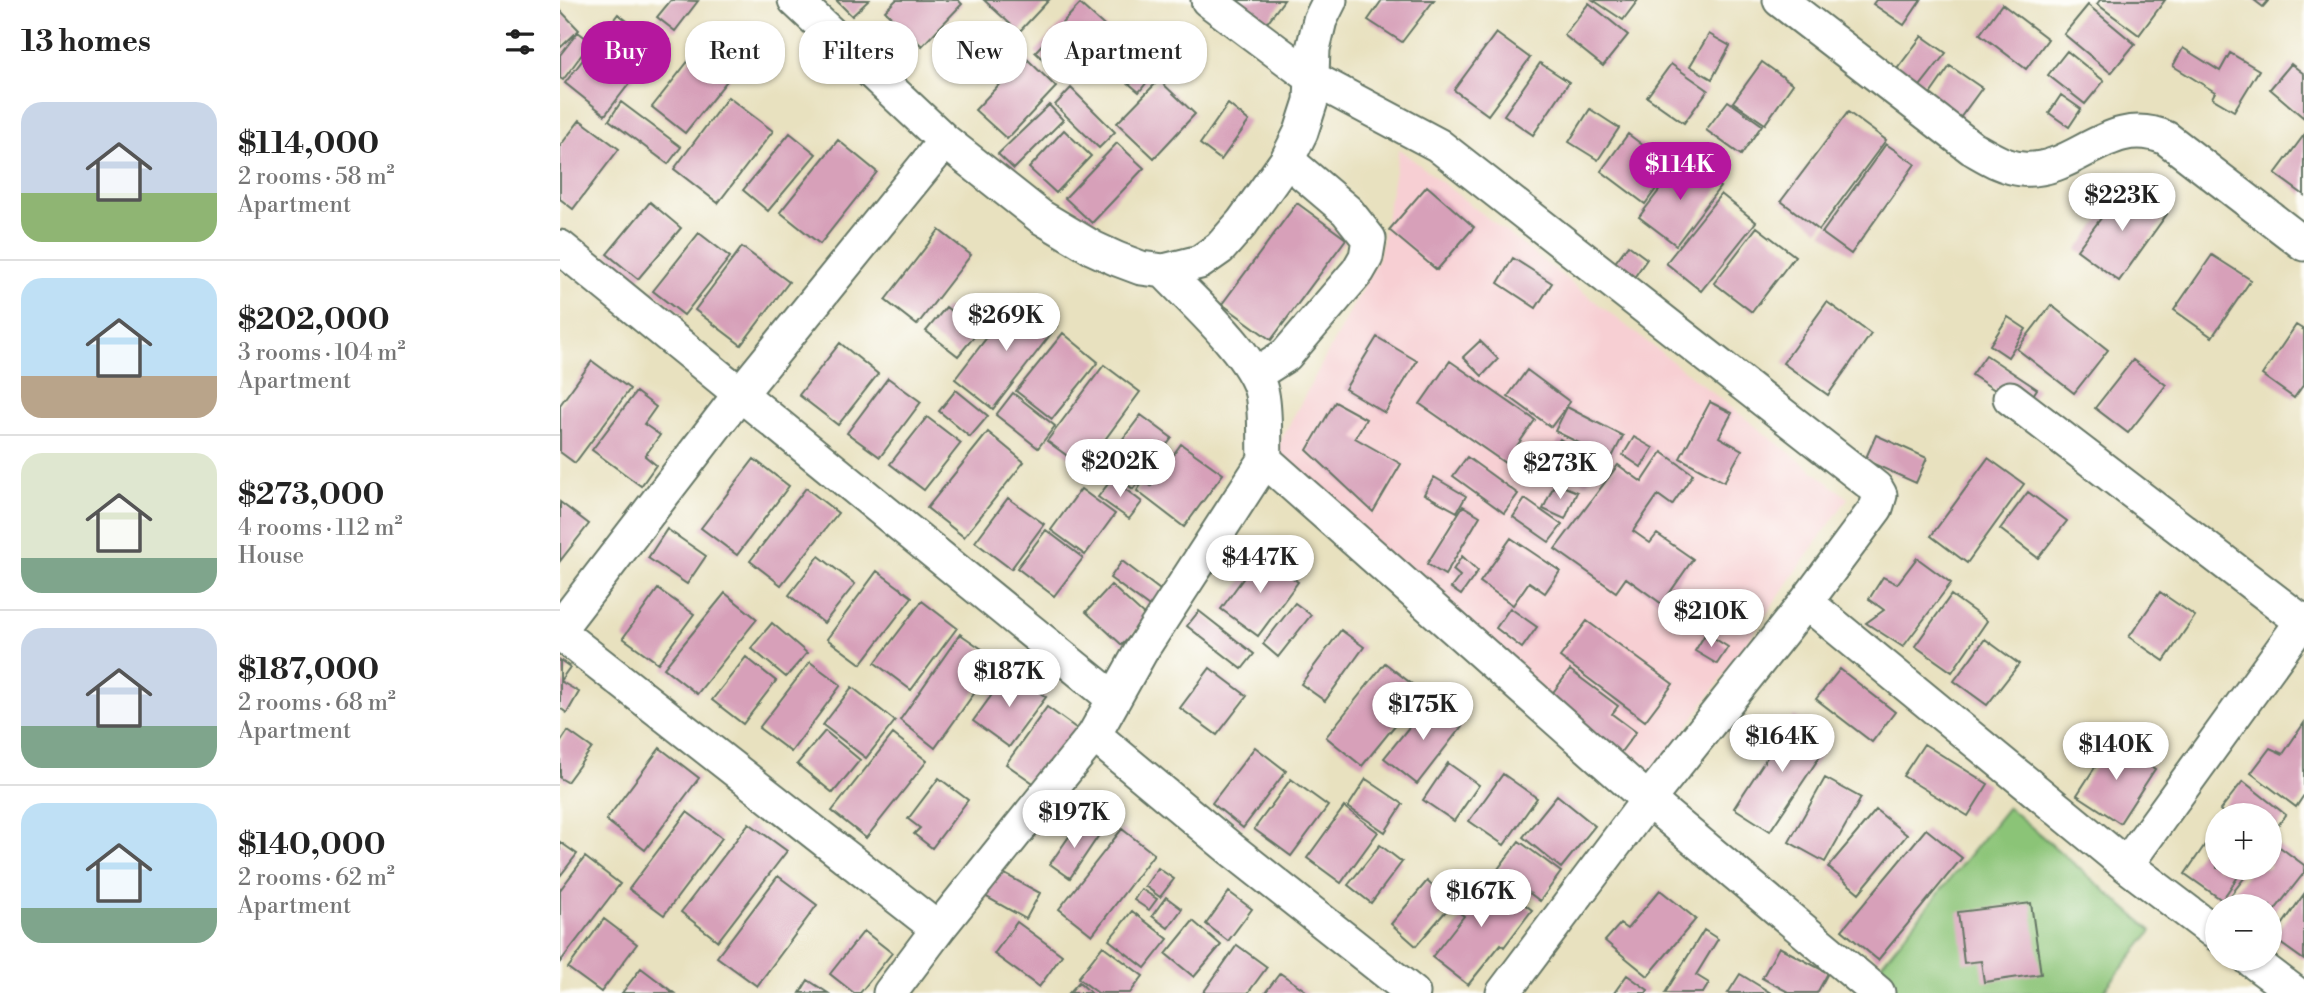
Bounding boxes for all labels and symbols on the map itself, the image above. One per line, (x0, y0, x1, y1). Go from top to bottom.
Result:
pin: $114K (1631, 142, 1729, 202)
pin: $223K (2073, 174, 2171, 233)
pin: $269K (957, 294, 1055, 353)
pin: $202K (1071, 440, 1169, 499)
pin: $273K (1511, 442, 1609, 501)
pin: $447K (1211, 536, 1309, 595)
pin: $210K (1662, 590, 1760, 649)
pin: $187K (960, 650, 1058, 709)
pin: $175K (1374, 682, 1472, 742)
pin: $164K (1733, 714, 1831, 774)
pin: $140K (2067, 722, 2165, 782)
pin: $197K (1025, 790, 1123, 850)
pin: $167K (1432, 870, 1530, 929)

